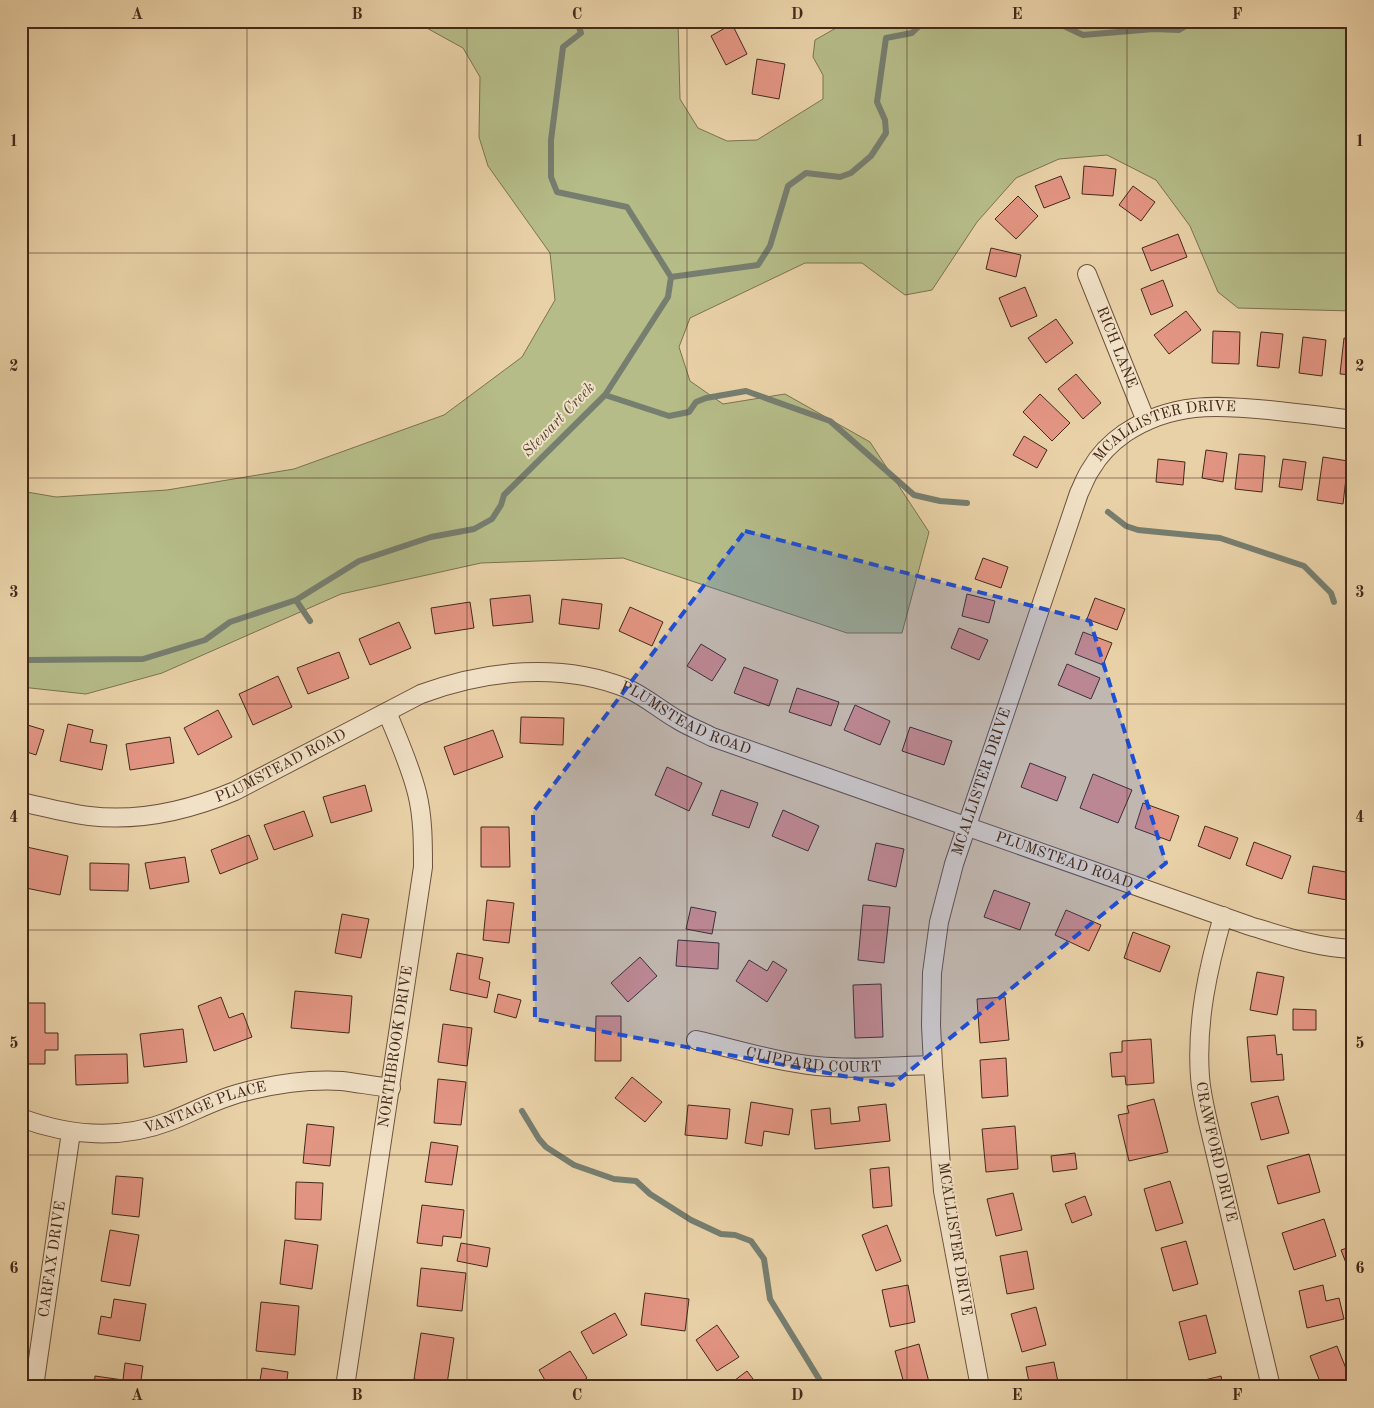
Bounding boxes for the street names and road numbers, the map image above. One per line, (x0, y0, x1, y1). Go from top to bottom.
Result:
street label: RICH LANE (1093, 305, 1139, 390)
street label: MCALLISTER DRIVE (1091, 399, 1236, 465)
street label: PLUMSTEAD ROAD (618, 679, 753, 758)
street label: MCALLISTER DRIVE (950, 706, 1014, 858)
street label: PLUMSTEAD ROAD (213, 727, 349, 806)
street label: PLUMSTEAD ROAD (993, 830, 1135, 892)
street label: NORTHBROOK DRIVE (376, 965, 416, 1129)
street label: CLIPPARD COURT (744, 1045, 882, 1075)
street label: VANTAGE PLACE (142, 1080, 268, 1136)
street label: CRAWFORD DRIVE (1193, 1081, 1239, 1223)
street label: MCALLISTER DRIVE (934, 1161, 974, 1317)
street label: CARFAX DRIVE (37, 1200, 68, 1319)

